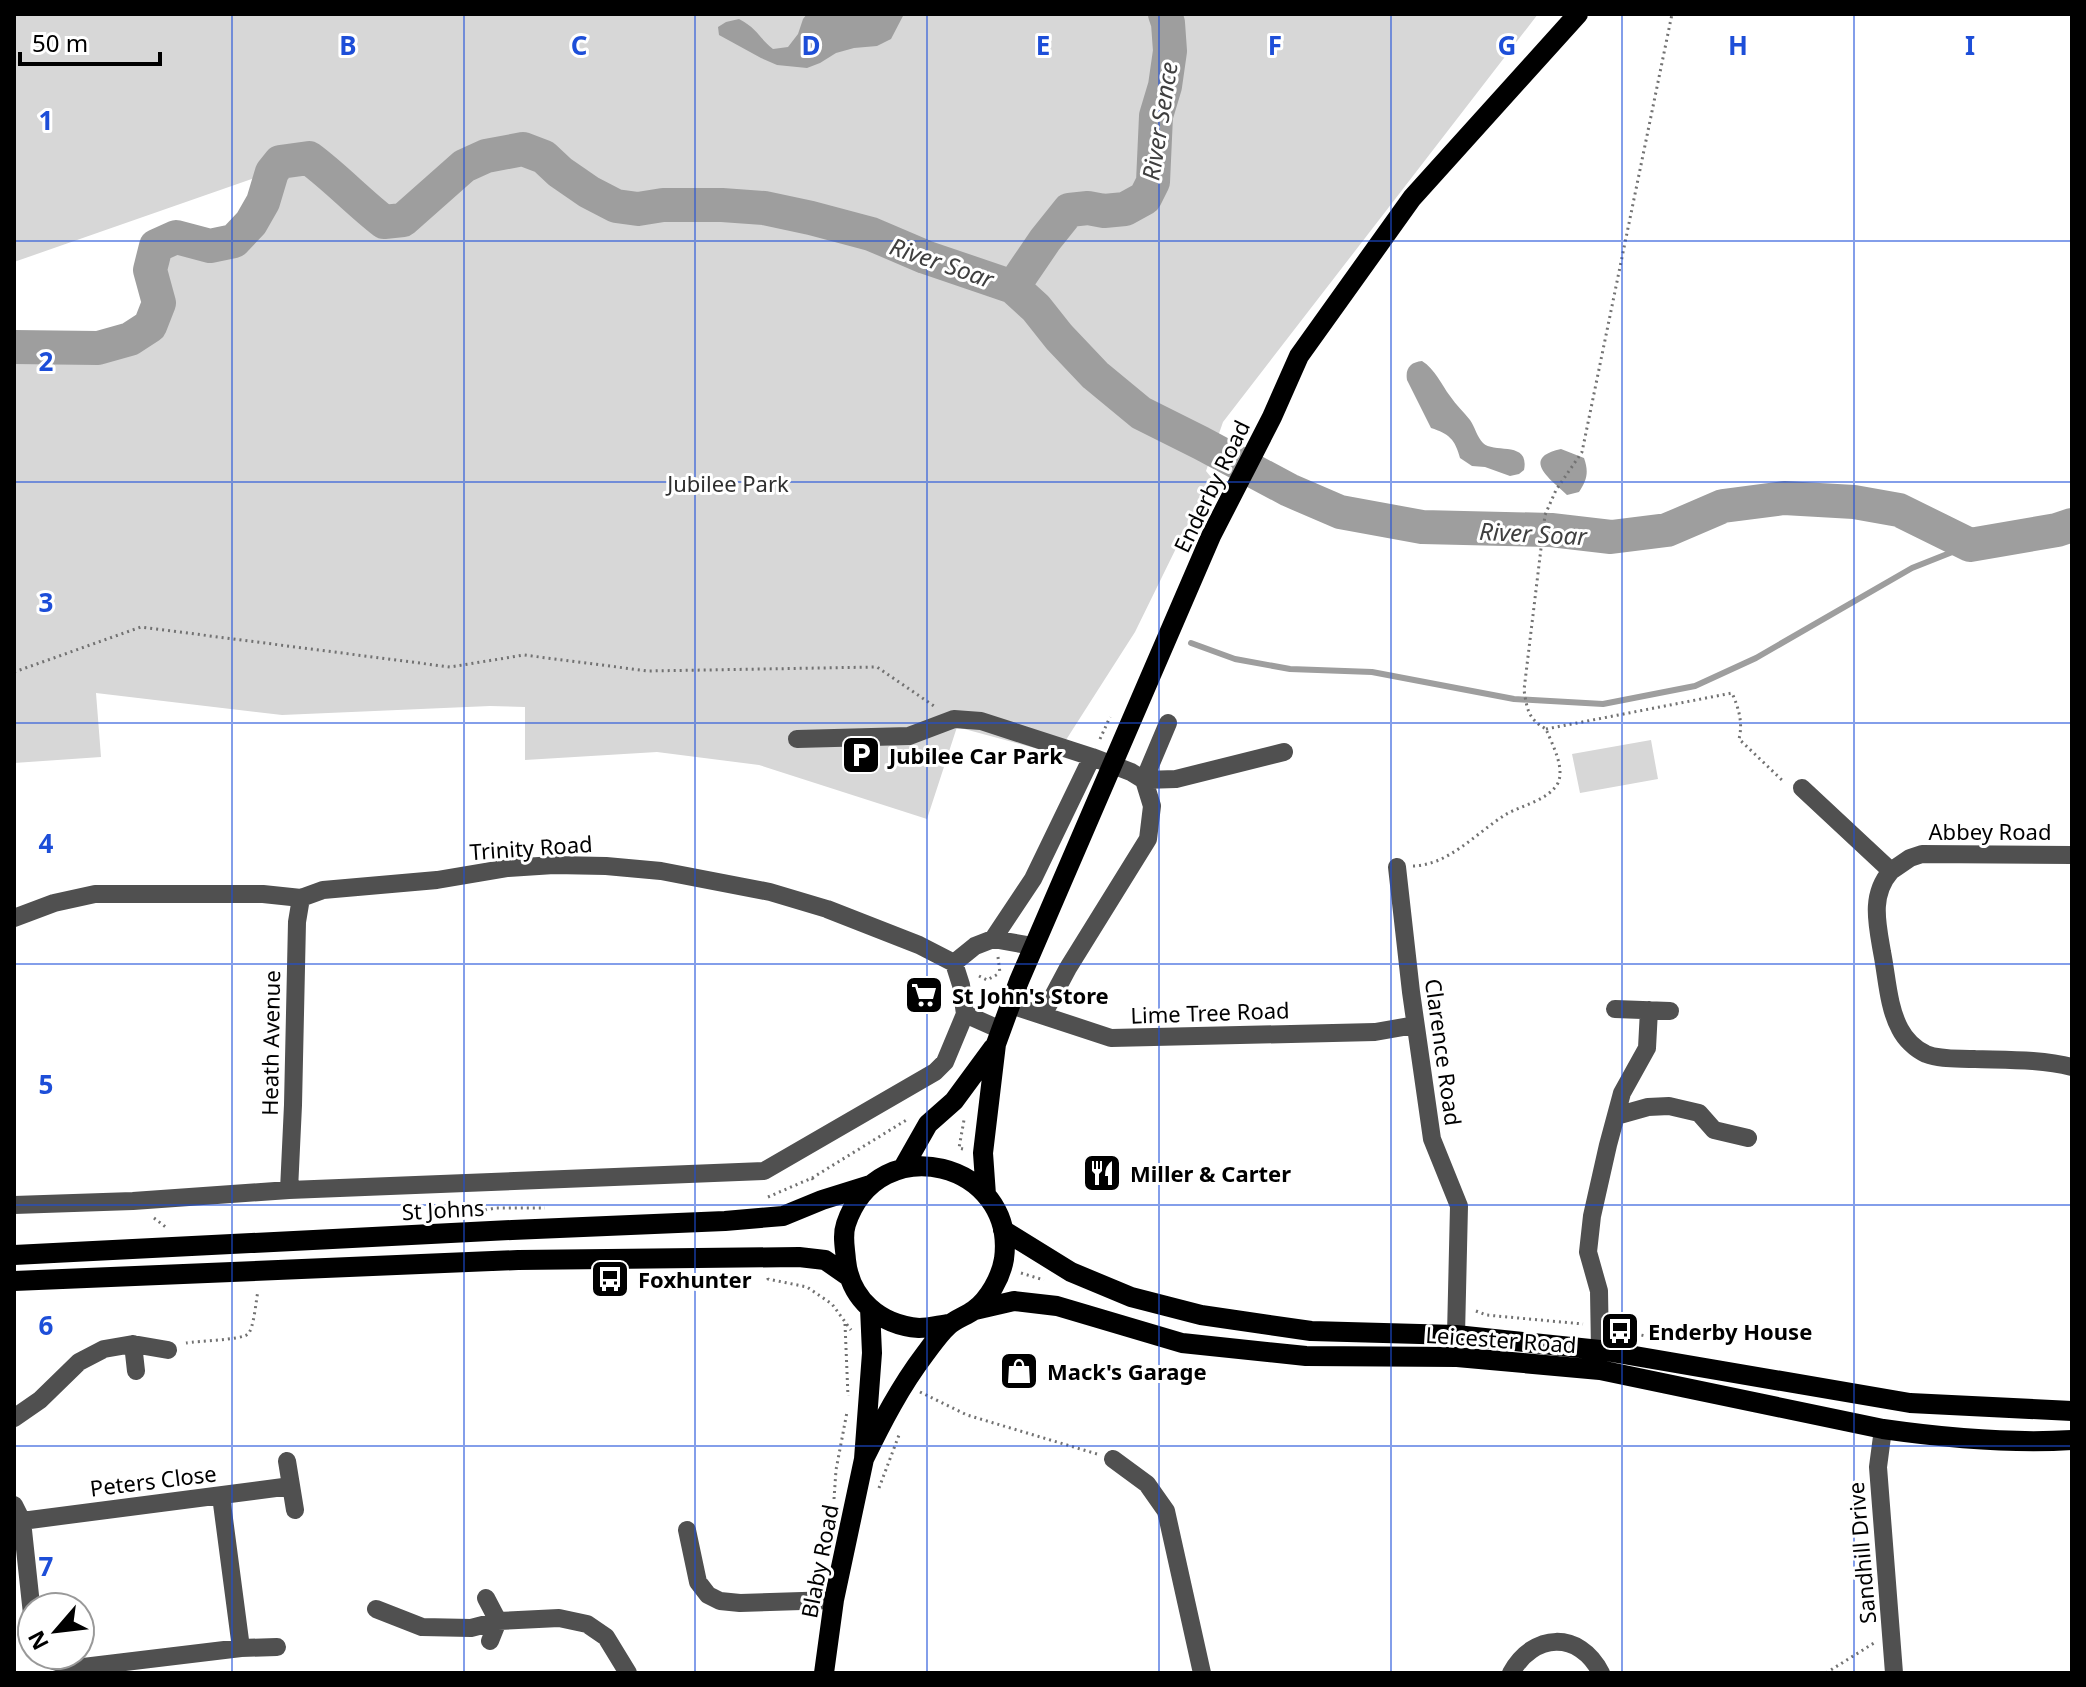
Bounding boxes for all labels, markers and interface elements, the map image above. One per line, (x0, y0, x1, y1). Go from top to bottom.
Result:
scale bar (20, 16, 160, 66)
text: 50 m (32, 26, 88, 59)
text: B (339, 27, 357, 63)
text: C (571, 27, 587, 63)
text: D (801, 27, 821, 63)
text: E (1036, 27, 1050, 63)
text: F (1268, 27, 1282, 63)
text: G (1498, 27, 1516, 63)
text: H (1728, 27, 1748, 63)
text: I (1965, 27, 1975, 63)
water label: River Sence (1133, 59, 1185, 183)
text: 1 (39, 102, 53, 138)
water label: River Soar (886, 229, 1000, 296)
text: 2 (39, 343, 54, 379)
street label: Enderby Road (1166, 415, 1256, 557)
park label: Jubilee Park (665, 468, 789, 498)
water label: River Soar (1478, 514, 1589, 552)
text: 3 (39, 584, 53, 620)
parking icon: Jubilee Car Park (840, 734, 882, 776)
place label: Jubilee Car Park (887, 740, 1063, 770)
street label: Abbey Road (1929, 816, 2051, 846)
text: 4 (39, 825, 54, 861)
street label: Trinity Road (469, 828, 593, 866)
street label: Heath Avenue (254, 970, 286, 1116)
supermarket icon: St John's Store (903, 974, 945, 1016)
street label: Clarence Road (1419, 977, 1469, 1127)
place label: St John's Store (952, 980, 1109, 1010)
street label: Lime Tree Road (1130, 994, 1290, 1030)
text: 5 (39, 1066, 53, 1102)
restaurant icon: Miller & Carter (1081, 1152, 1123, 1194)
place label: Miller & Carter (1130, 1158, 1291, 1188)
street label: St Johns (401, 1192, 485, 1226)
bus stop icon: Foxhunter (589, 1258, 631, 1300)
place label: Foxhunter (638, 1264, 752, 1294)
text: 6 (39, 1307, 54, 1343)
bus stop icon: Enderby House (1599, 1310, 1641, 1352)
place label: Enderby House (1648, 1316, 1812, 1346)
street label: Leicester Road (1425, 1319, 1577, 1359)
shop icon: Mack's Garage (998, 1350, 1040, 1392)
place label: Mack's Garage (1047, 1356, 1207, 1386)
street label: Peters Close (88, 1457, 218, 1503)
street label: Sandhill Drive (1840, 1481, 1882, 1625)
street label: Blaby Road (793, 1502, 845, 1620)
text: 7 (39, 1548, 54, 1584)
north arrow (16, 1591, 96, 1671)
text: N (20, 1626, 55, 1656)

